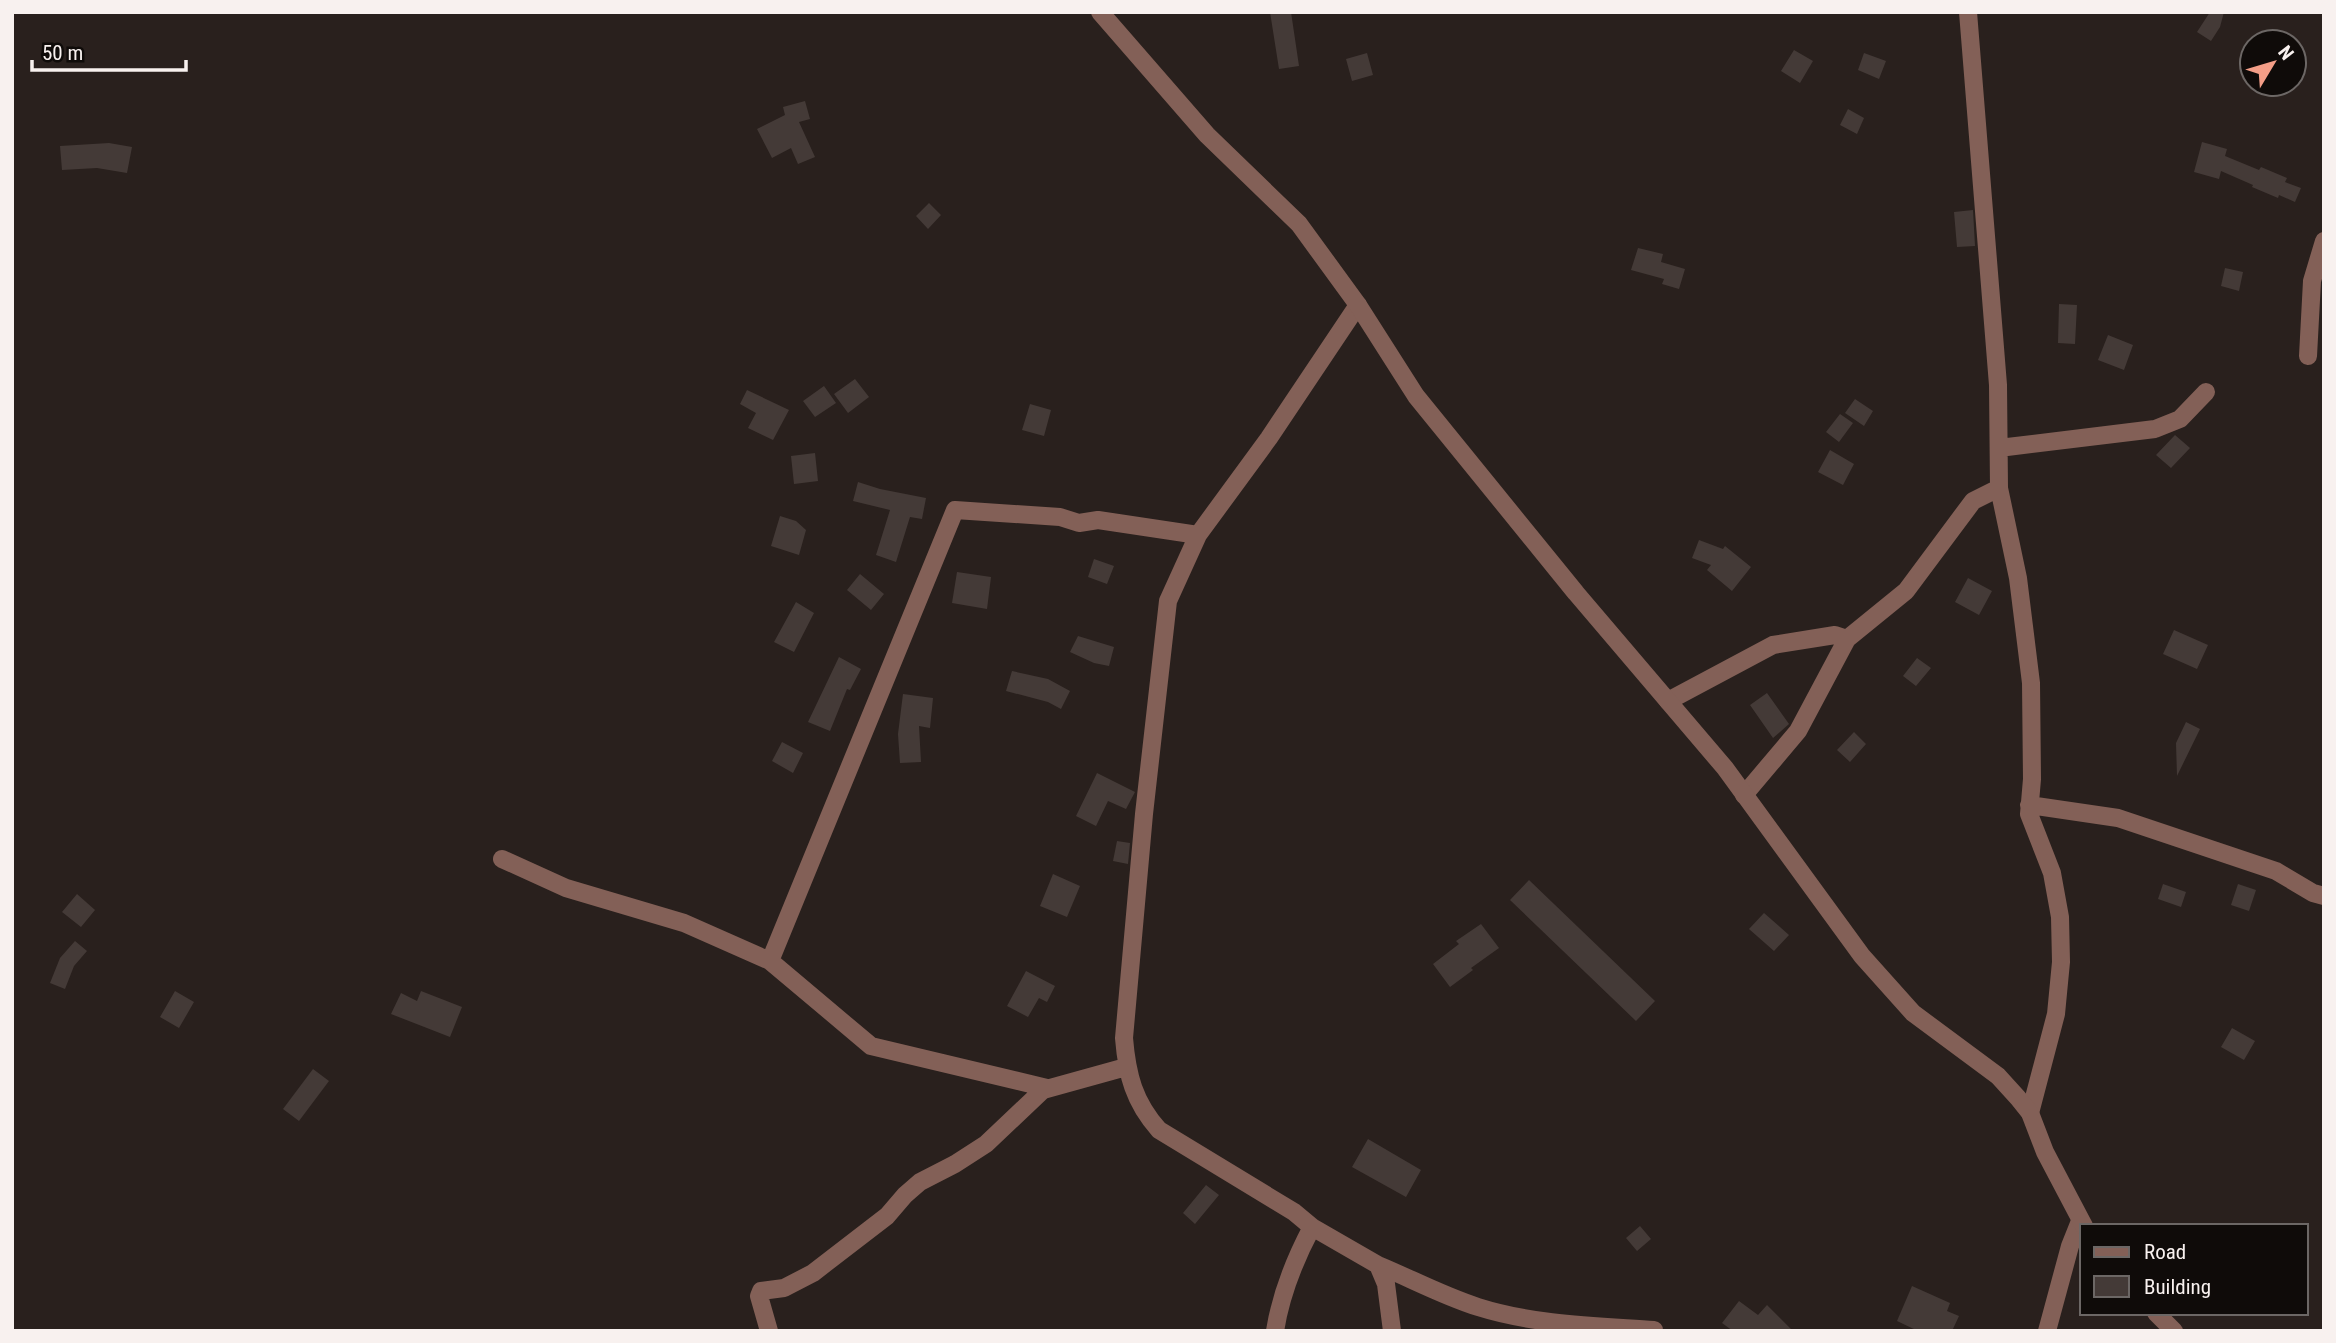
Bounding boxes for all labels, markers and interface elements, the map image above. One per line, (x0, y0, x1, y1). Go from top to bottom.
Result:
scale bar (32, 28, 186, 72)
north arrow (2238, 28, 2308, 98)
text: 50 m (42, 41, 83, 65)
text: N (2273, 41, 2299, 65)
legend (2080, 1224, 2308, 1315)
text: Road (2144, 1240, 2186, 1264)
text: Building (2144, 1275, 2211, 1299)

